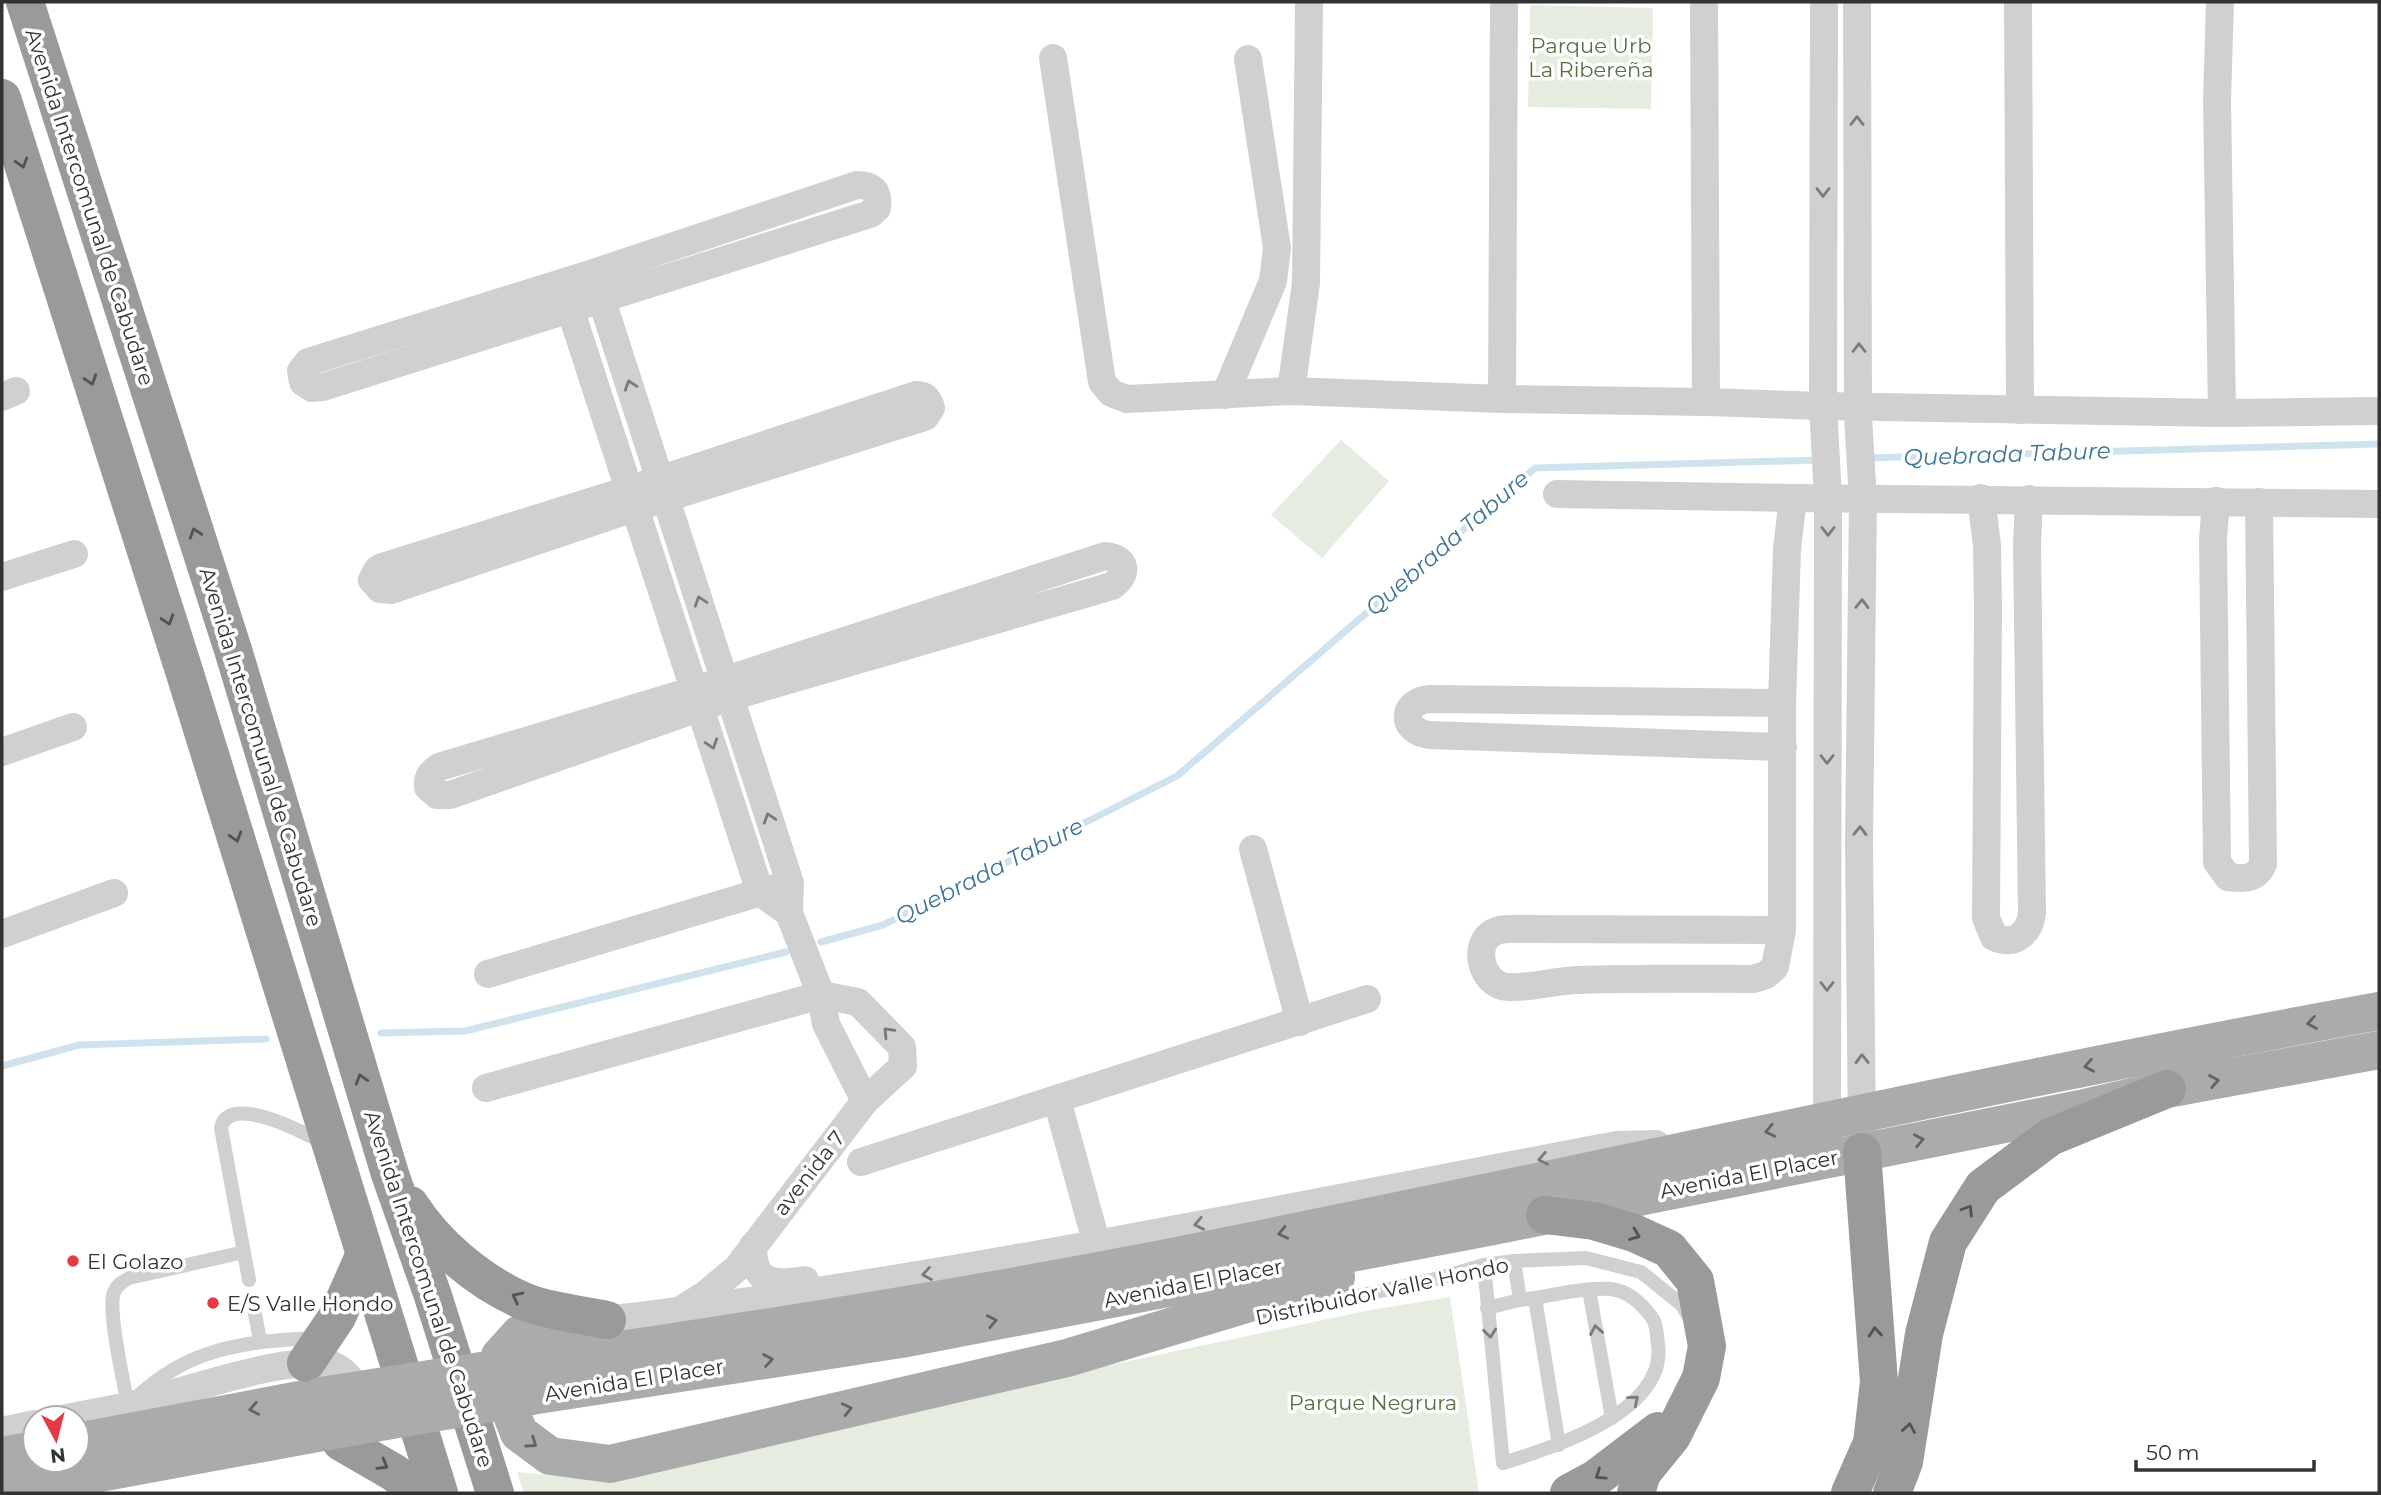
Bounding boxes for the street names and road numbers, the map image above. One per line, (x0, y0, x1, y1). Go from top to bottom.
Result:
street label: Avenida Intercomunal de Cabudare (20, 25, 160, 389)
street label: Avenida Intercomunal de Cabudare (194, 565, 328, 929)
street label: Avenida Intercomunal de Cabudare (359, 1107, 499, 1471)
street label: avenida 7 (768, 1126, 850, 1220)
street label: Avenida El Placer (1658, 1144, 1840, 1204)
street label: Distribuidor Valle Hondo (1253, 1252, 1511, 1330)
street label: Avenida El Placer (1102, 1253, 1284, 1313)
street label: Avenida El Placer (543, 1353, 725, 1407)

